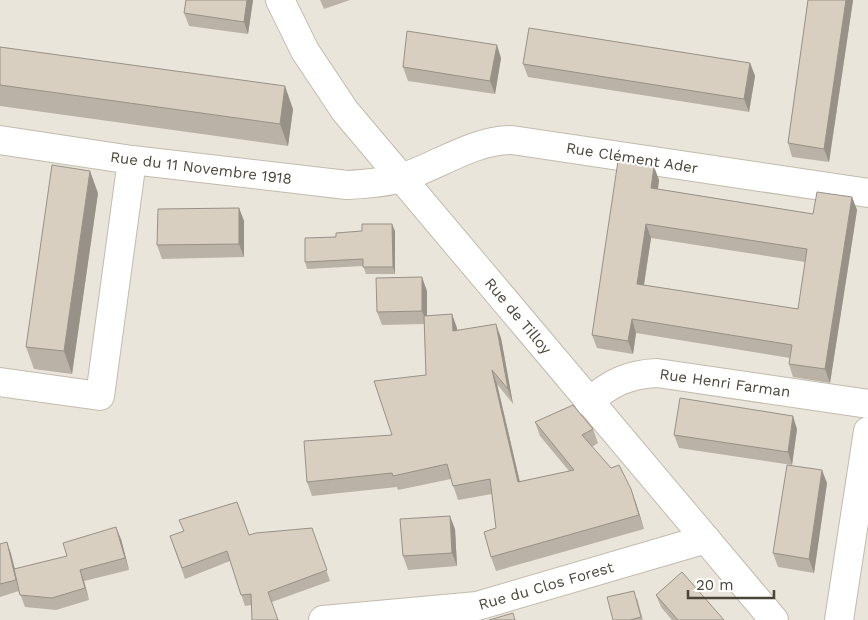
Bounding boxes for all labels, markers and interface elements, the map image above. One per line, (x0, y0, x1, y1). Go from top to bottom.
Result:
street label: Rue Clément Ader (565, 139, 699, 177)
street label: Rue du 11 Novembre 1918 (109, 148, 293, 188)
street label: Rue de Tilloy (481, 274, 555, 358)
street label: Rue Henri Farman (658, 365, 792, 401)
street label: Rue du Clos Forest (476, 558, 616, 614)
scale bar (688, 568, 774, 600)
text: 20 m (696, 576, 734, 594)

